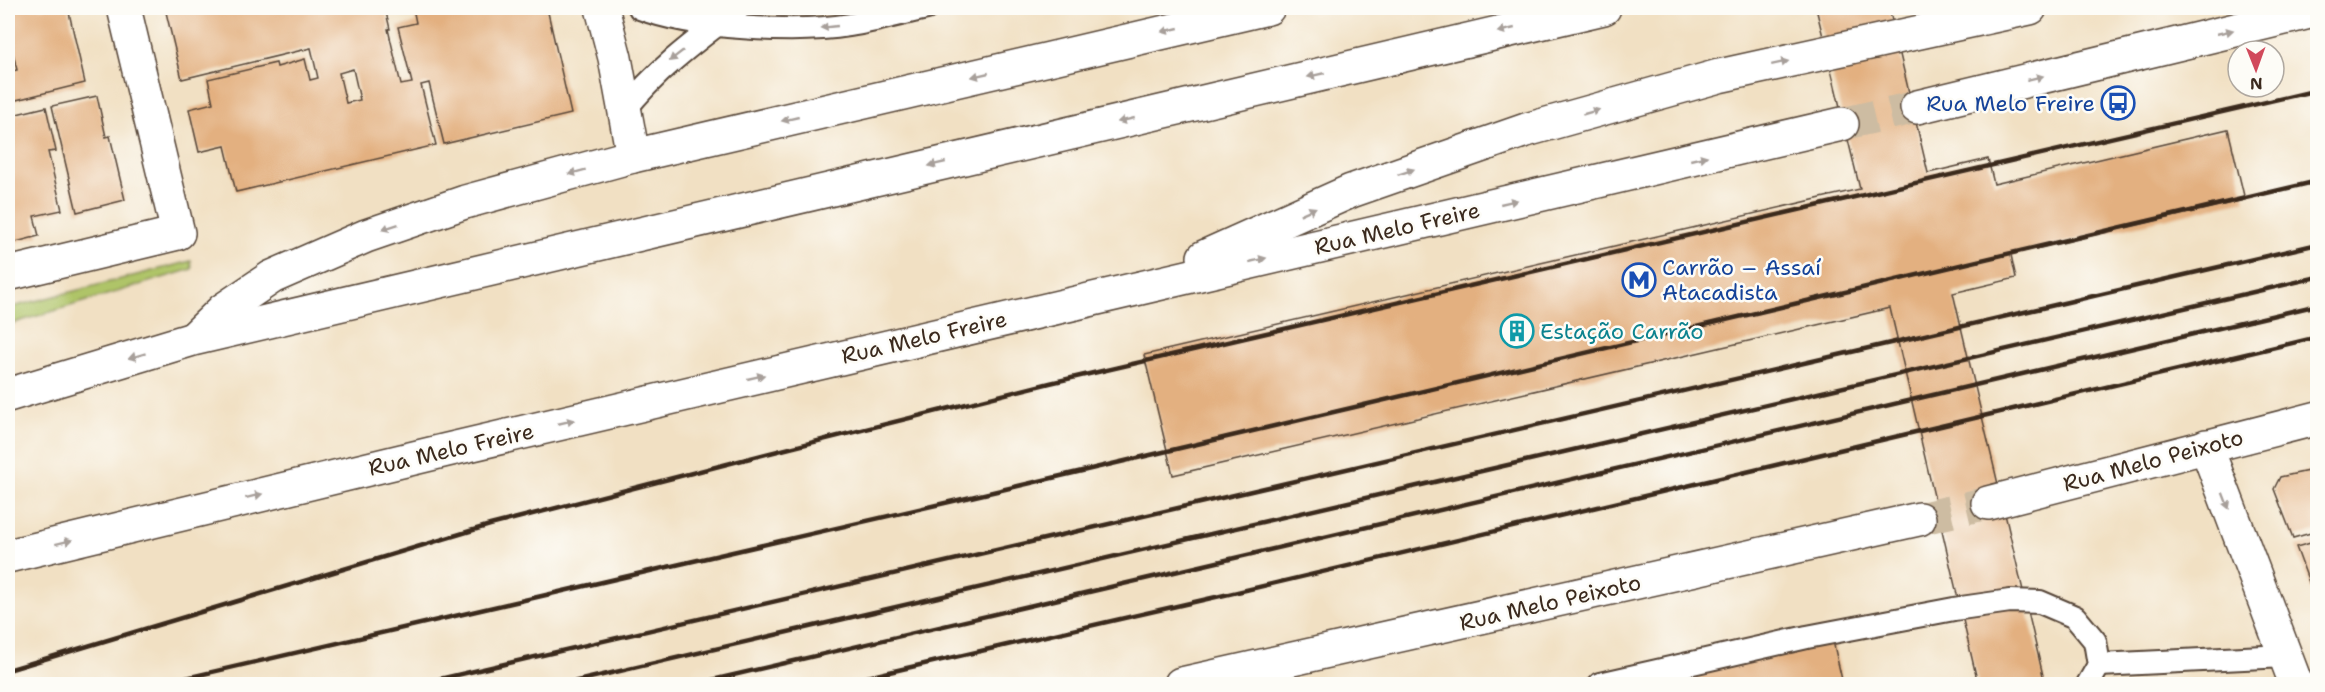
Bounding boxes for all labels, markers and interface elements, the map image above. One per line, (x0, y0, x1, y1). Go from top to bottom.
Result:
one-way arrow (819, 23, 838, 32)
one-way arrow (1161, 26, 1179, 36)
one-way arrow (1497, 26, 1515, 36)
one-way arrow (2216, 27, 2234, 37)
north arrow (2226, 39, 2286, 99)
one-way arrow (669, 49, 684, 61)
one-way arrow (1771, 57, 1789, 67)
one-way arrow (970, 71, 989, 80)
one-way arrow (1307, 71, 1326, 81)
one-way arrow (2026, 72, 2044, 82)
text: N (2250, 73, 2263, 94)
bus stop icon: Rua Melo Freire (2100, 85, 2136, 121)
place label: Rua Melo Freire (1926, 89, 2095, 118)
one-way arrow (1582, 106, 1600, 116)
one-way arrow (781, 115, 799, 125)
one-way arrow (1117, 115, 1136, 125)
one-way arrow (1690, 152, 1708, 162)
one-way arrow (927, 160, 946, 170)
one-way arrow (1397, 166, 1415, 176)
one-way arrow (568, 167, 586, 177)
street label: Rua Melo Freire (1312, 195, 1483, 262)
one-way arrow (1500, 197, 1519, 206)
one-way arrow (1299, 206, 1316, 215)
one-way arrow (381, 223, 399, 233)
place label: Carrão – Assaí Atacadista (1662, 253, 1821, 307)
one-way arrow (1249, 254, 1267, 264)
metro station icon: Carrão – Assaí Atacadista (1621, 262, 1657, 298)
street label: Rua Melo Freire (839, 304, 1010, 371)
building icon: Estação Carrão (1499, 313, 1535, 349)
place label: Estação Carrão (1540, 317, 1704, 346)
one-way arrow (128, 352, 146, 361)
one-way arrow (747, 372, 766, 381)
street label: Rua Melo Freire (366, 416, 537, 483)
one-way arrow (557, 416, 575, 426)
street label: Rua Melo Peixoto (2060, 422, 2246, 498)
one-way arrow (245, 491, 263, 501)
one-way arrow (2222, 492, 2232, 510)
one-way arrow (55, 536, 74, 546)
street label: Rua Melo Peixoto (1456, 567, 1644, 637)

